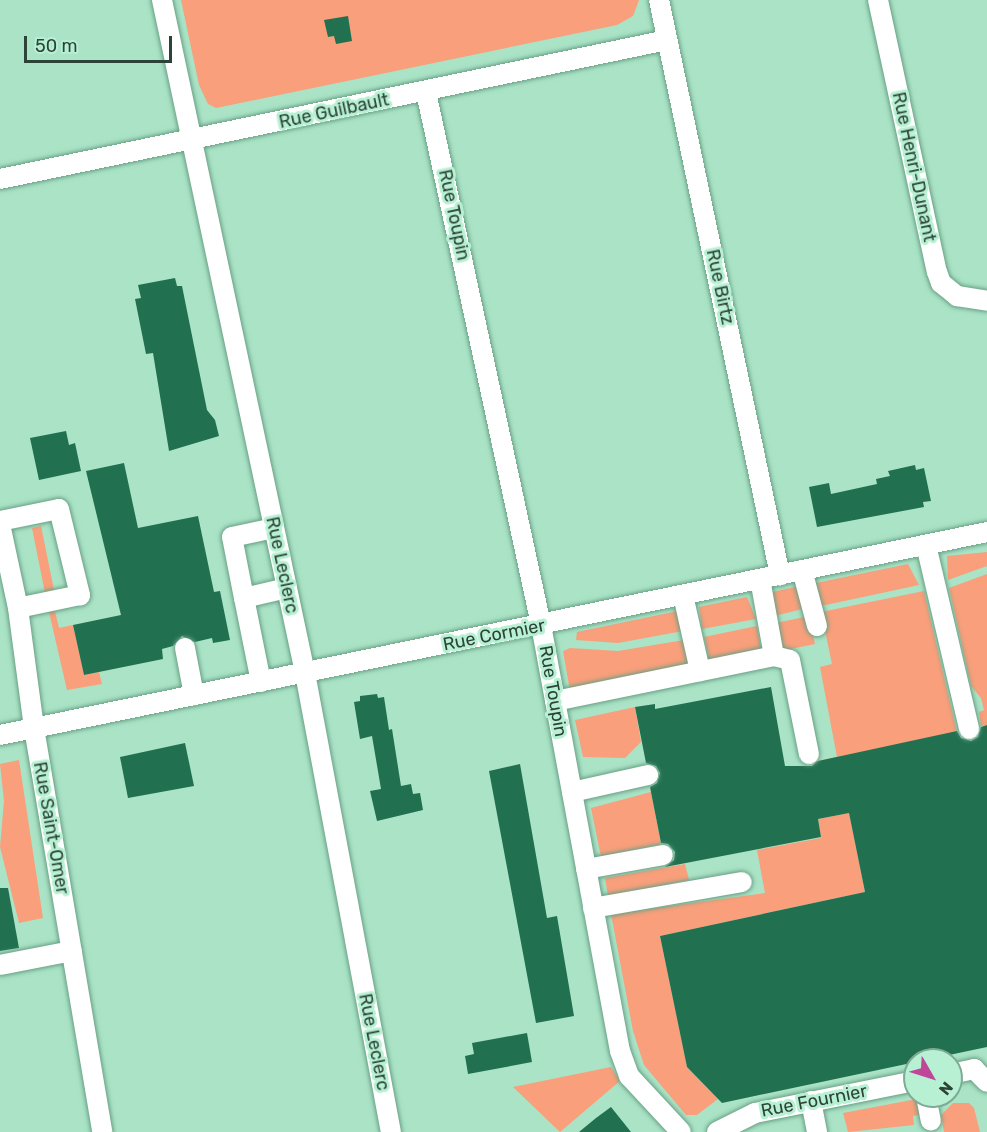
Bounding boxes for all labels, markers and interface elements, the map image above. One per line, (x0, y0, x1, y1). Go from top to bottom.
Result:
scale bar (27, 24, 176, 62)
text: 50 m (35, 35, 78, 57)
street label: Rue Guilbault (277, 89, 391, 133)
street label: Rue Henri-Dunant (888, 90, 940, 244)
street label: Rue Toupin (434, 167, 474, 263)
street label: Rue Birtz (701, 247, 739, 327)
street label: Rue Leclerc (261, 515, 303, 615)
street label: Rue Cormier (441, 615, 547, 655)
street label: Rue Toupin (534, 643, 572, 739)
street label: Rue Saint-Omer (29, 760, 73, 896)
street label: Rue Leclerc (354, 992, 394, 1092)
north arrow (903, 1048, 963, 1108)
text: N (935, 1078, 957, 1099)
street label: Rue Fournier (759, 1080, 869, 1122)

